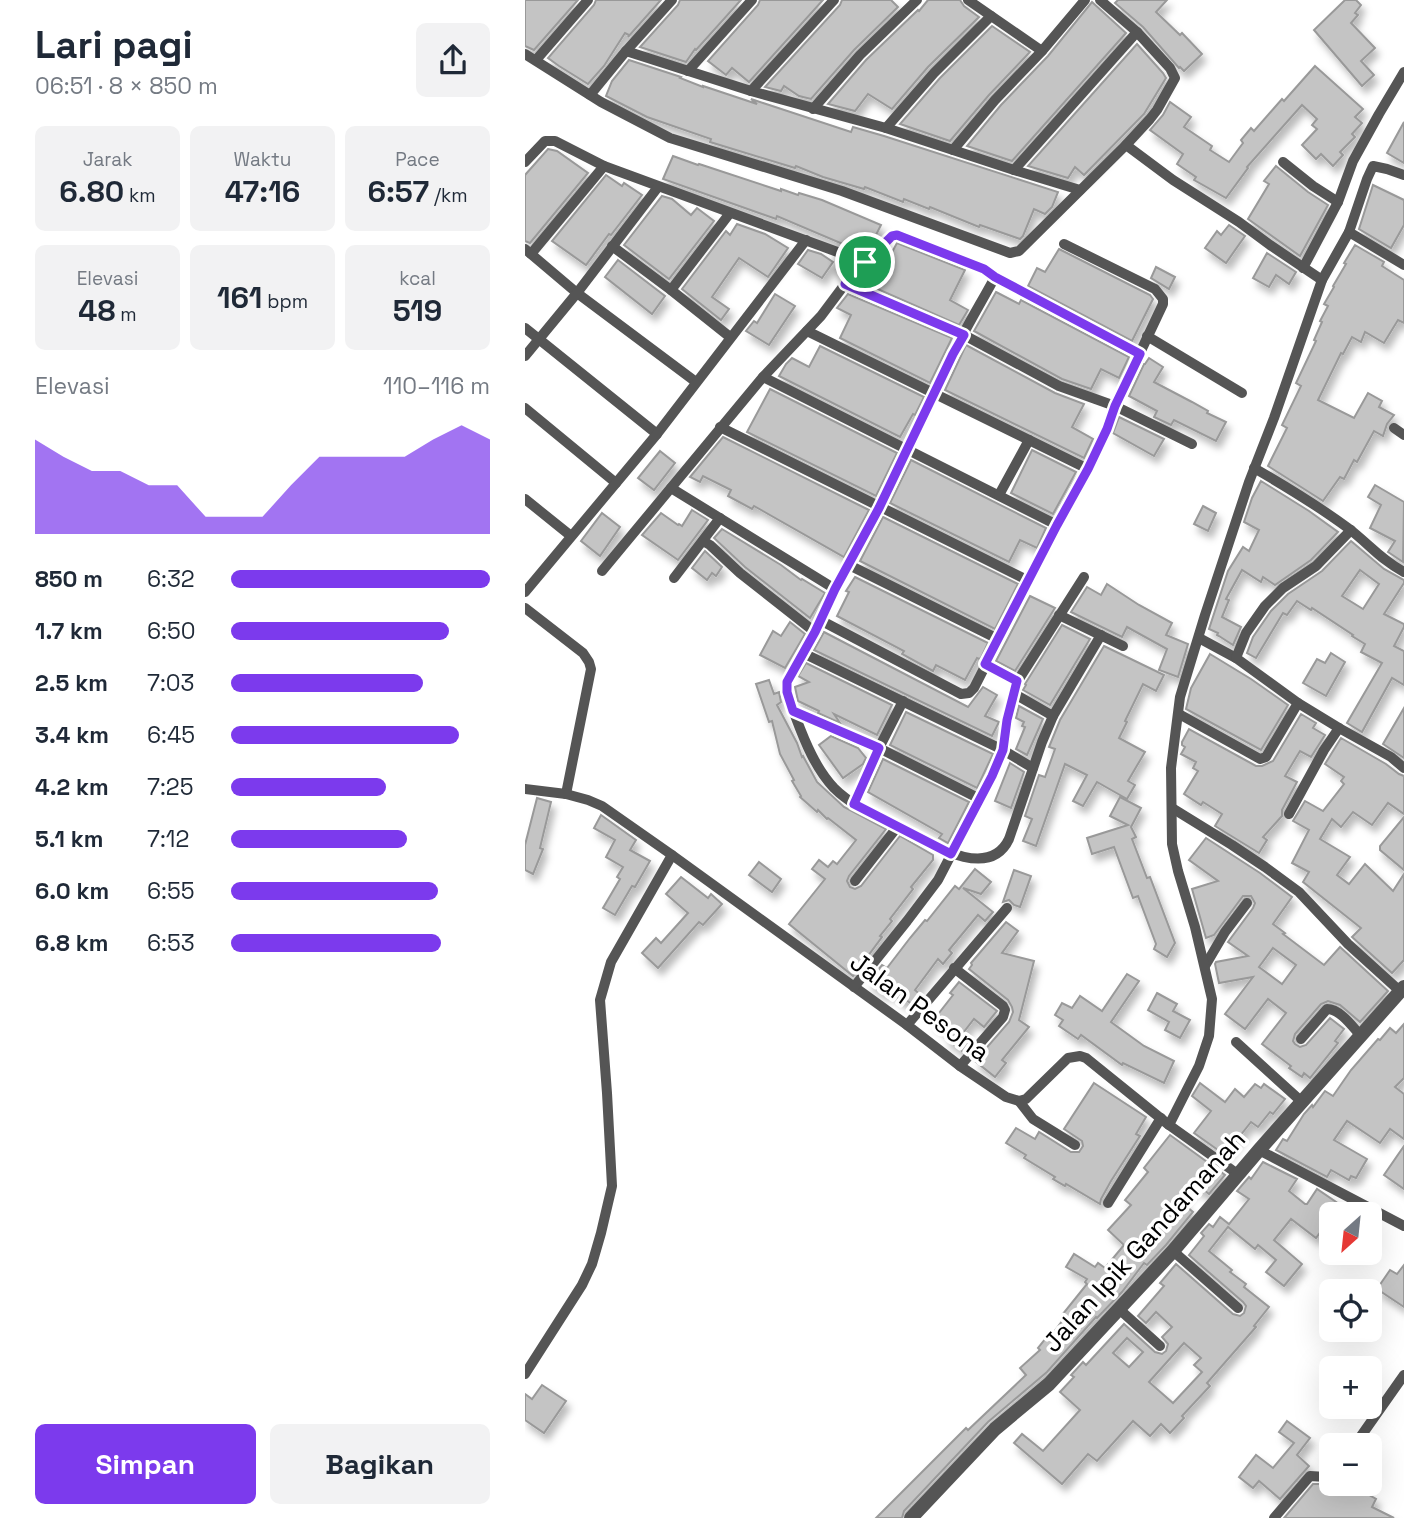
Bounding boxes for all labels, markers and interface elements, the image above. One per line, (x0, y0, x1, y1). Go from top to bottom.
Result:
text: Lari pagi (35, 21, 193, 69)
button: share (416, 23, 490, 97)
text: 06:51 · 8 × 850 m (35, 71, 218, 101)
text: Jarak (83, 147, 132, 172)
text: Waktu (234, 147, 291, 172)
text: Pace (395, 147, 440, 172)
text: 6.80 (59, 172, 124, 211)
text: 47:16 (225, 172, 300, 211)
text: 6:57 (367, 172, 429, 211)
text: km (124, 183, 156, 208)
text: /km (429, 183, 468, 208)
pin (835, 232, 895, 292)
icon: arrive (846, 243, 884, 281)
text: Elevasi (77, 266, 138, 291)
text: kcal (399, 266, 436, 291)
text: 161 (217, 278, 262, 317)
text: bpm (262, 289, 308, 314)
text: 48 (78, 291, 115, 330)
text: 519 (393, 291, 442, 330)
text: m (115, 302, 137, 327)
text: Elevasi (35, 371, 110, 401)
text: 110–116 m (383, 371, 490, 401)
text: 850 m (35, 564, 103, 594)
text: 6:32 (147, 564, 195, 594)
text: 1.7 km (35, 616, 103, 646)
text: 6:50 (147, 616, 195, 646)
text: 2.5 km (35, 668, 108, 698)
text: 7:03 (147, 668, 194, 698)
text: 3.4 km (35, 720, 109, 750)
text: 6:45 (147, 720, 195, 750)
text: 4.2 km (35, 772, 109, 802)
text: 7:25 (147, 772, 193, 802)
text: 5.1 km (35, 824, 103, 854)
text: 7:12 (147, 824, 189, 854)
text: 6.0 km (35, 876, 109, 906)
text: 6:55 (147, 876, 194, 906)
text: 6.8 km (35, 928, 108, 958)
text: 6:53 (147, 928, 195, 958)
street label: Jalan Pesona (843, 945, 997, 1069)
street label: Jalan Ipik Gandamanah (1035, 1123, 1253, 1359)
north arrow (1319, 1202, 1383, 1265)
map controls (1319, 1202, 1382, 1496)
button: locate (1319, 1279, 1382, 1342)
button: + (1319, 1356, 1382, 1419)
button: Simpan (35, 1424, 256, 1504)
button: Bagikan (270, 1424, 490, 1504)
button: − (1319, 1433, 1382, 1496)

